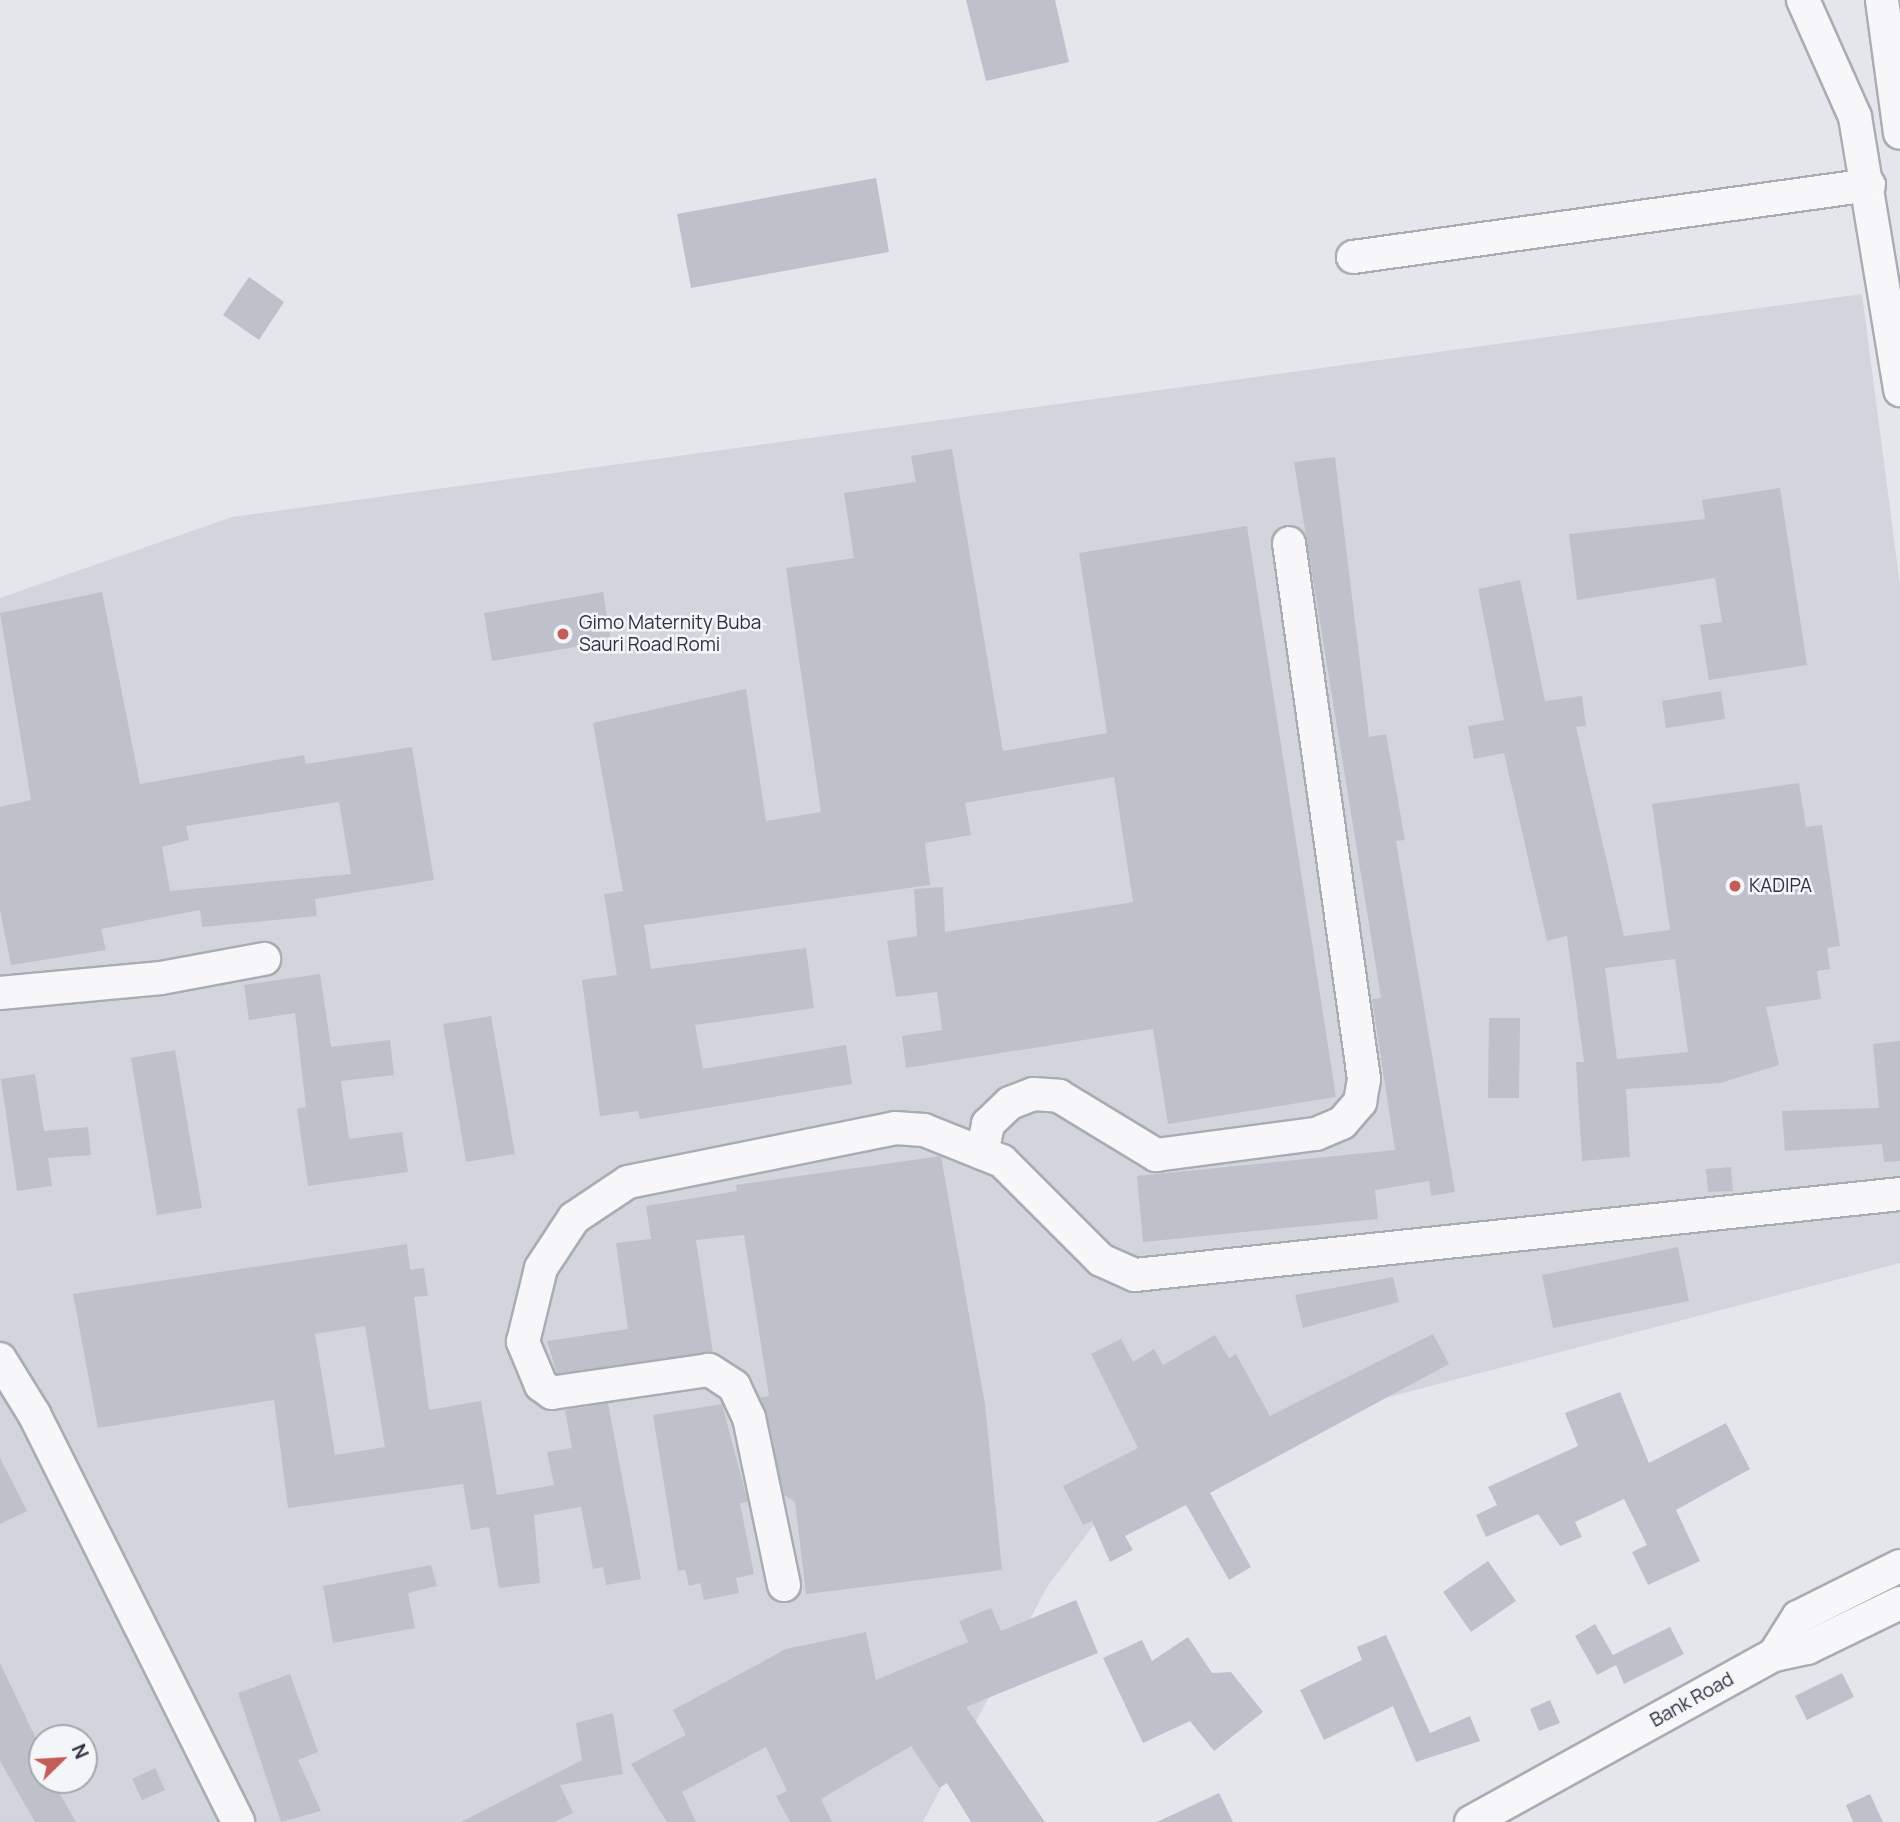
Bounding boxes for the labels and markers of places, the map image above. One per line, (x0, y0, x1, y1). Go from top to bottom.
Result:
place label: Gimo Maternity Buba Sauri Road Romi (579, 612, 761, 656)
marker: Gimo Maternity Buba Sauri Road Romi (553, 624, 573, 644)
place label: KADIPA (1749, 875, 1812, 897)
marker: KADIPA (1727, 878, 1743, 894)

